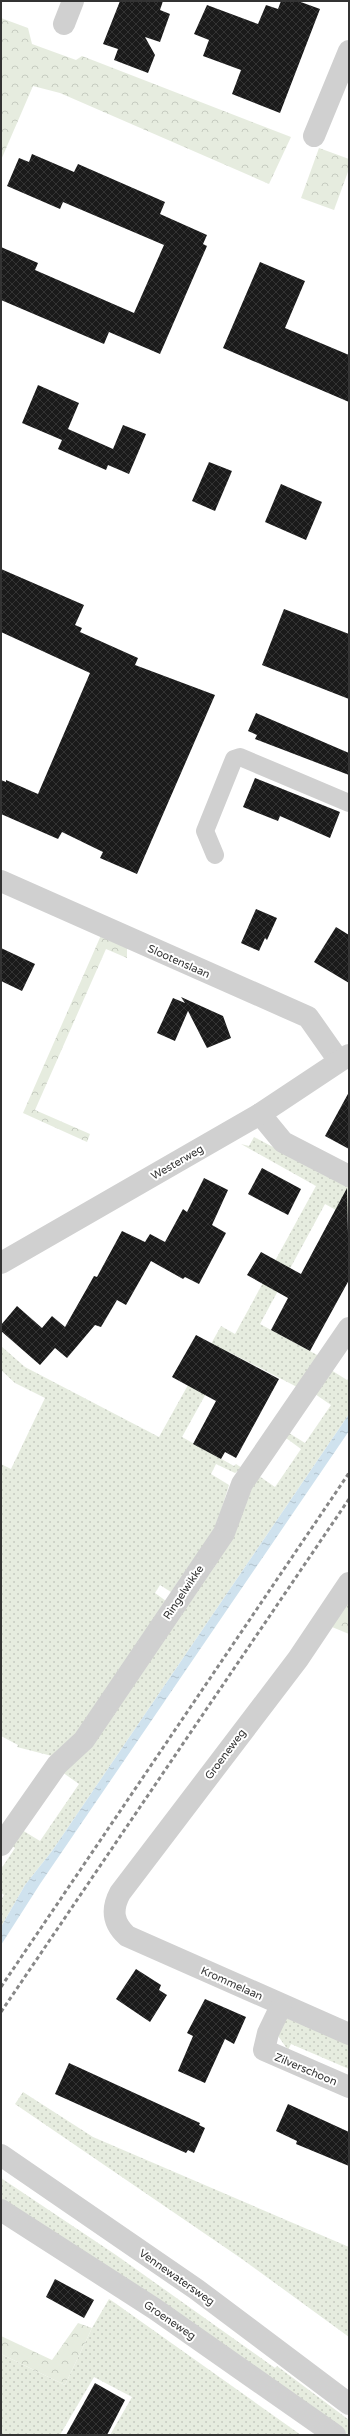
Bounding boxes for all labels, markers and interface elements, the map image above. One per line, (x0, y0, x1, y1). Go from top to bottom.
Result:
street label: Slootenslaan (146, 942, 212, 981)
street label: Westerweg (149, 1142, 206, 1183)
street label: Ringelwikke (160, 1563, 206, 1622)
street label: Groeneweg (202, 1726, 249, 1782)
street label: Krommelaan (199, 1964, 265, 2003)
street label: Zilverschoon (273, 2050, 339, 2088)
street label: Vennewatersweg (136, 2247, 217, 2308)
street label: Groeneweg (141, 2298, 198, 2343)

